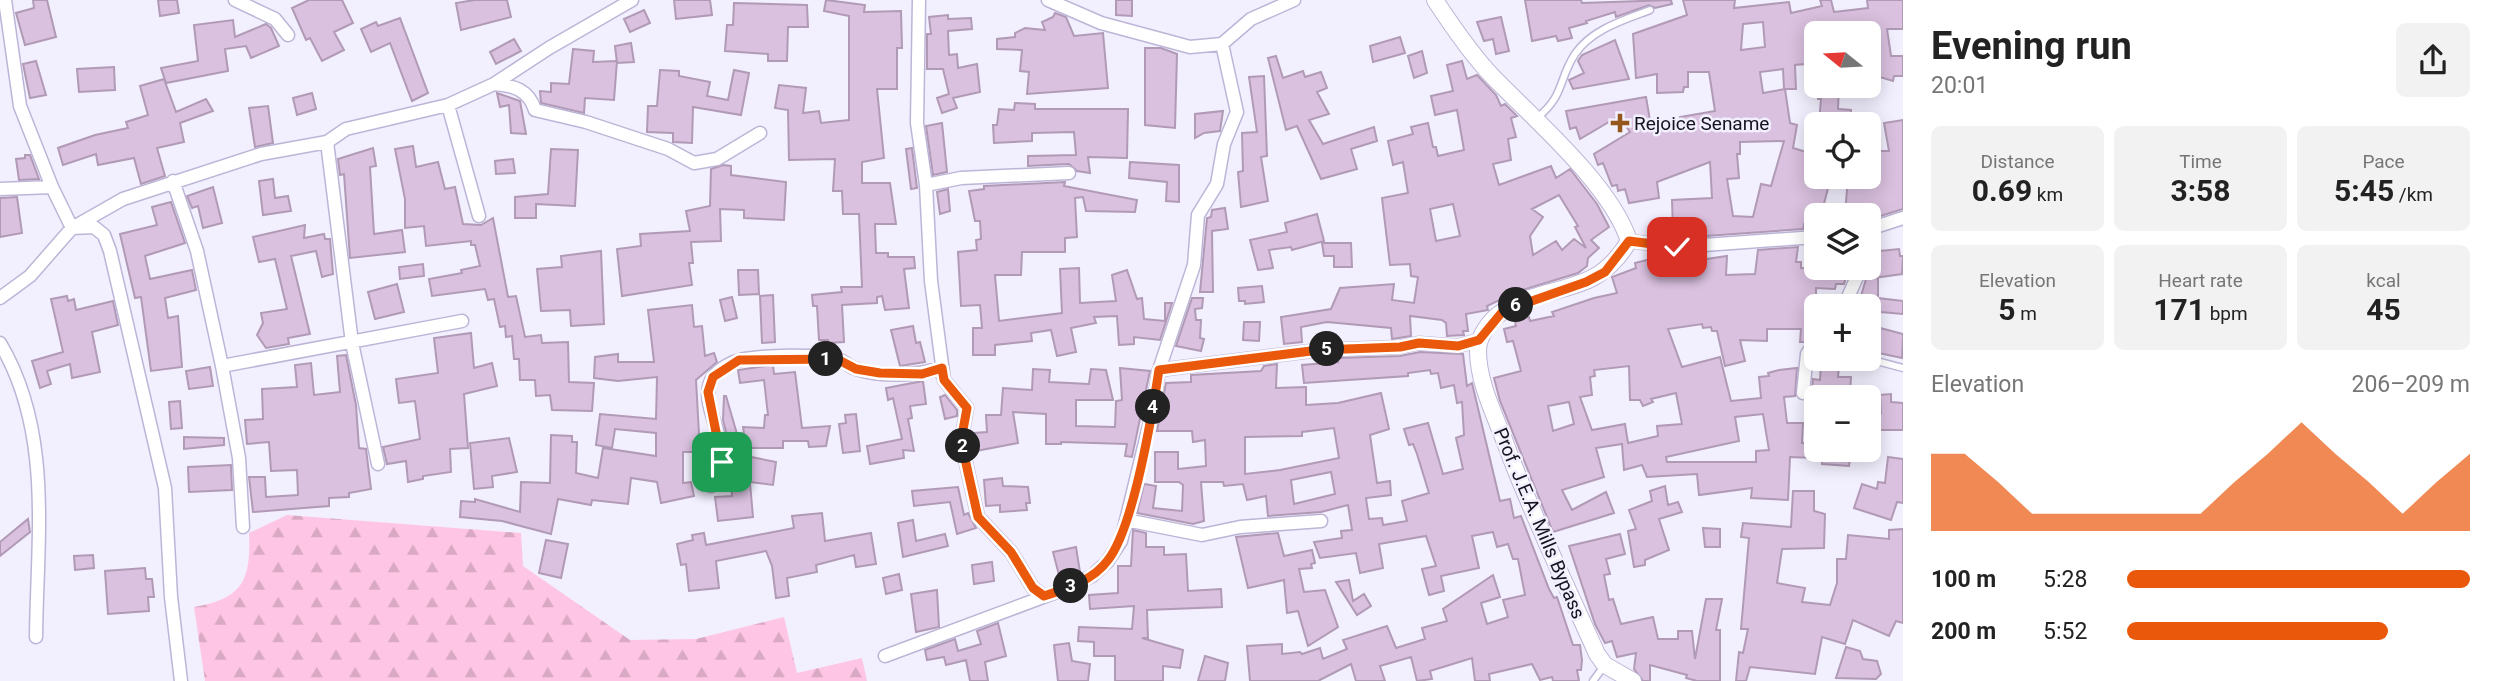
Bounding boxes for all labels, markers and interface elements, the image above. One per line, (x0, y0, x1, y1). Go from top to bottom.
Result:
north arrow (1804, 21, 1881, 98)
map controls (1804, 21, 1881, 462)
button: share (2396, 23, 2470, 97)
text: Evening run (1931, 24, 2132, 68)
text: 20:01 (1931, 72, 1988, 99)
place label: Rejoice Sename (1634, 112, 1769, 135)
button: locate (1804, 112, 1881, 189)
marker: Rejoice Sename (1612, 115, 1628, 131)
text: Distance (1981, 150, 2054, 173)
text: Time (2179, 150, 2222, 173)
text: Pace (2362, 150, 2405, 173)
text: 0.69 (1972, 173, 2032, 208)
text: 3:58 (2170, 173, 2231, 208)
text: 5:45 (2334, 173, 2394, 208)
text: km (2032, 183, 2063, 206)
text: /km (2394, 183, 2433, 206)
button: layers (1804, 203, 1881, 280)
pin (1647, 217, 1707, 277)
icon: check (1658, 228, 1696, 266)
text: Elevation (1979, 269, 2056, 292)
text: Heart rate (2158, 269, 2243, 292)
text: kcal (2366, 269, 2401, 292)
pin: 6 (1498, 288, 1534, 322)
text: 5 (1998, 292, 2015, 327)
text: 171 (2153, 292, 2205, 327)
text: 45 (2366, 292, 2401, 327)
text: 6 (1510, 293, 1521, 316)
button: + (1804, 294, 1881, 371)
text: m (2015, 302, 2037, 325)
text: bpm (2205, 302, 2248, 325)
pin: 5 (1310, 332, 1344, 366)
text: 5 (1321, 337, 1332, 360)
pin: 1 (808, 342, 844, 376)
text: 1 (820, 347, 831, 370)
text: Elevation (1931, 371, 2024, 398)
text: 206–209 m (2351, 371, 2470, 398)
button: − (1804, 385, 1881, 462)
pin: 4 (1136, 390, 1170, 424)
text: 4 (1147, 395, 1158, 418)
street label: Prof. J.E.A. Mills Bypass (1489, 424, 1590, 622)
pin: 2 (946, 428, 981, 464)
pin (692, 432, 752, 492)
text: 2 (957, 434, 968, 457)
icon: arrive (703, 443, 741, 481)
text: 100 m (1931, 566, 1996, 593)
text: 5:28 (2043, 566, 2087, 593)
pin: 3 (1054, 568, 1088, 604)
text: 3 (1065, 574, 1076, 597)
text: 200 m (1931, 618, 1996, 645)
text: 5:52 (2043, 618, 2087, 645)

